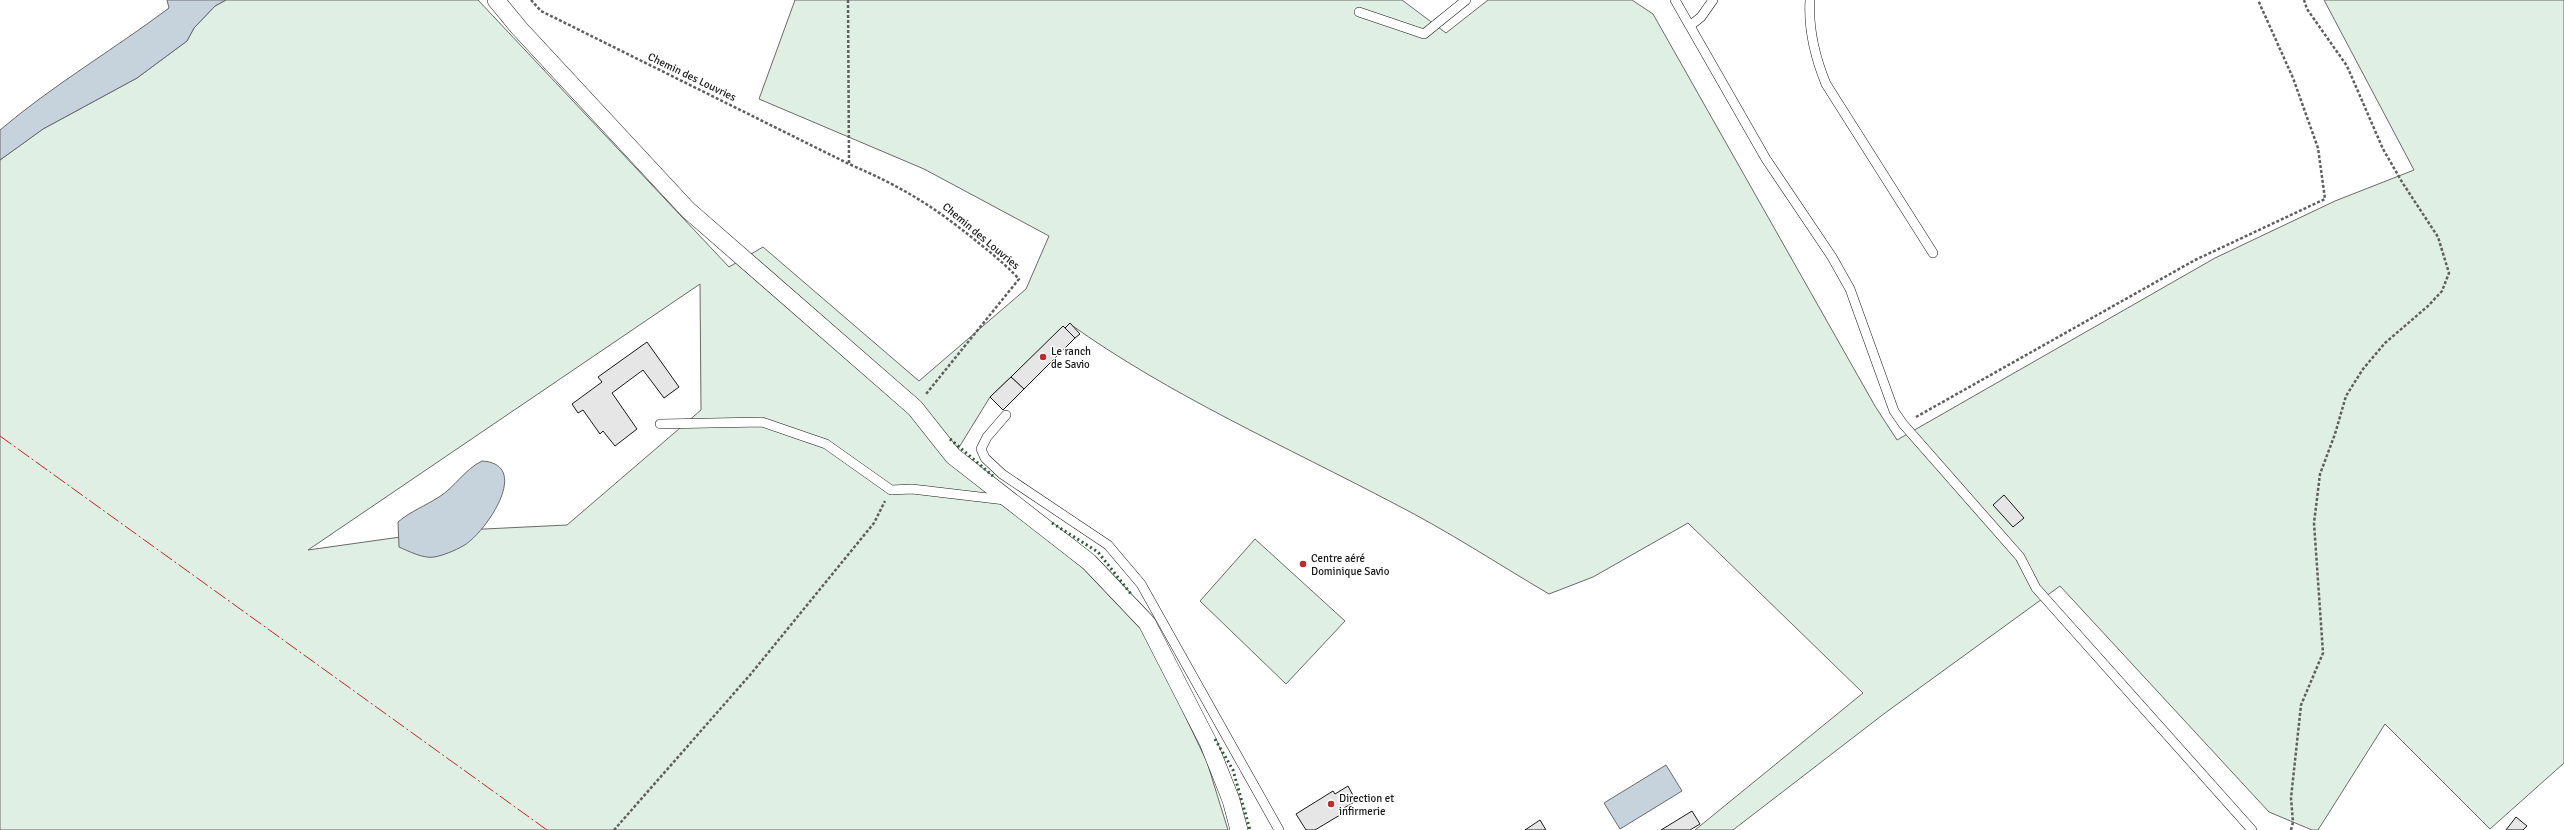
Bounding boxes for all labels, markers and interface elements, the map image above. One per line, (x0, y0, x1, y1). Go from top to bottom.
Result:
street label: Chemin des Louvries (646, 50, 738, 104)
street label: Chemin des Louvries (940, 200, 1022, 272)
place label: Le ranch de Savio (1051, 345, 1091, 371)
marker: Le ranch de Savio (1038, 352, 1048, 362)
place label: Centre aéré Dominique Savio (1311, 552, 1390, 578)
marker: Centre aéré Dominique Savio (1298, 559, 1308, 569)
place label: Direction et infirmerie (1339, 792, 1394, 818)
marker: Direction et infirmerie (1326, 799, 1336, 809)

